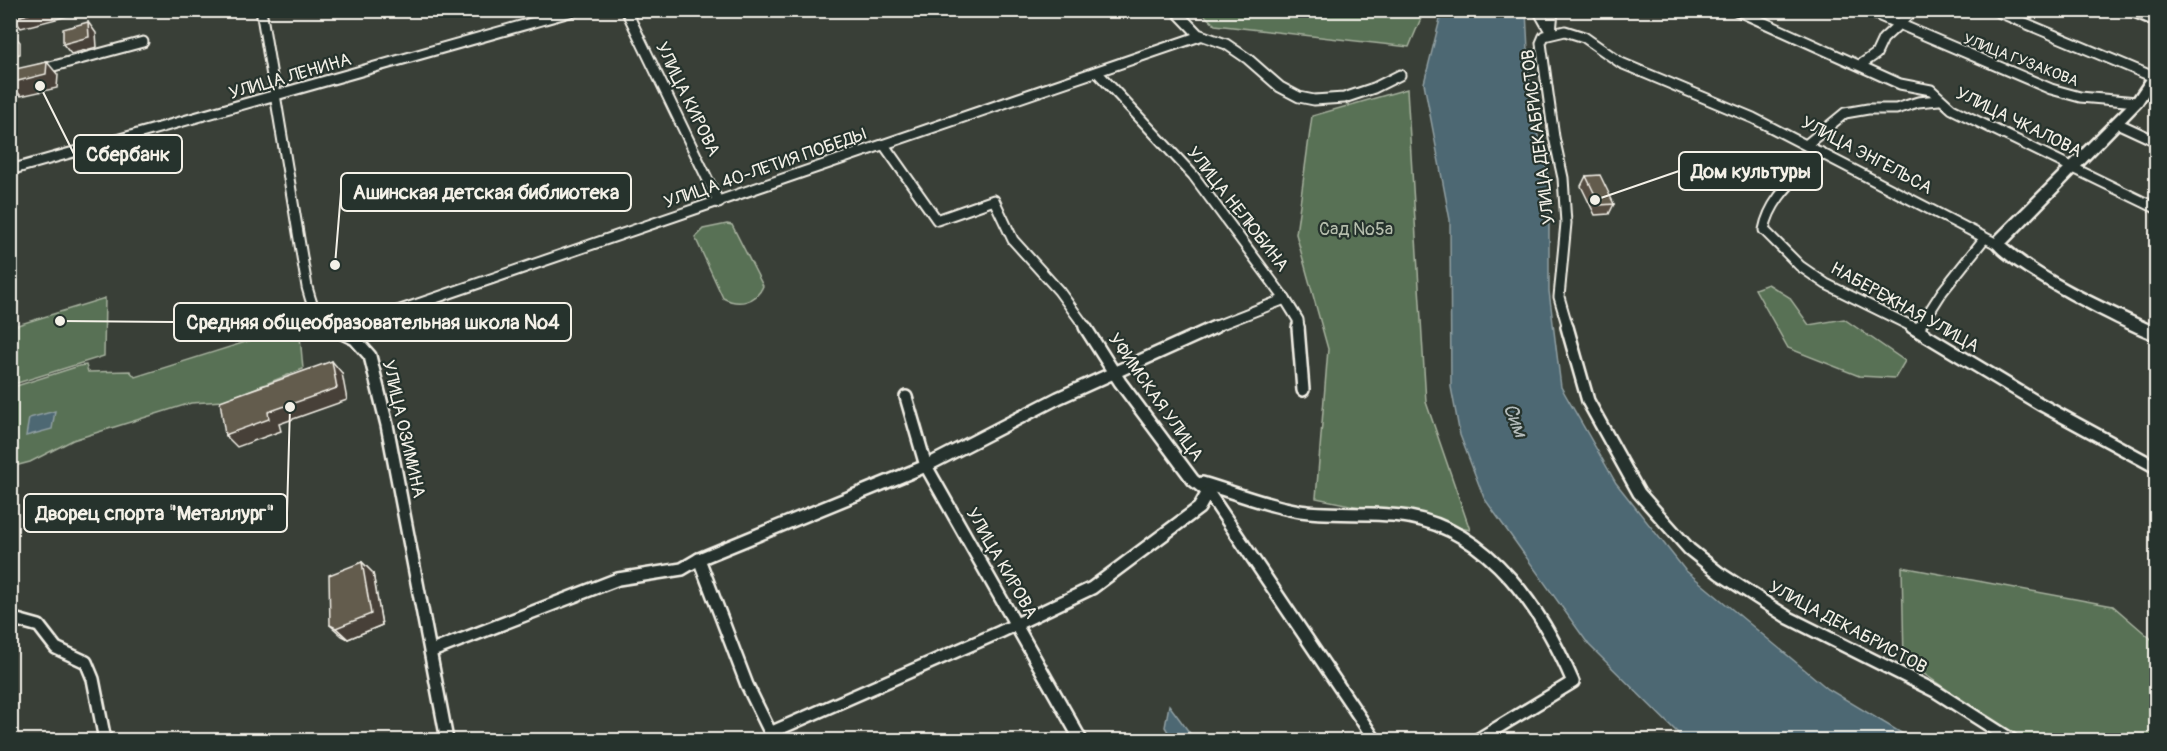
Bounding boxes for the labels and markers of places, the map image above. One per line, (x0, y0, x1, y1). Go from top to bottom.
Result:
callout: Сбербанк (74, 135, 182, 173)
callout: Дом культуры (1679, 152, 1822, 190)
callout: Ашинская детская библиотека (341, 173, 631, 211)
callout: Средняя общеобразовательная школа №4 (174, 303, 571, 341)
callout: Дворец спорта "Металлург" (24, 494, 287, 532)

